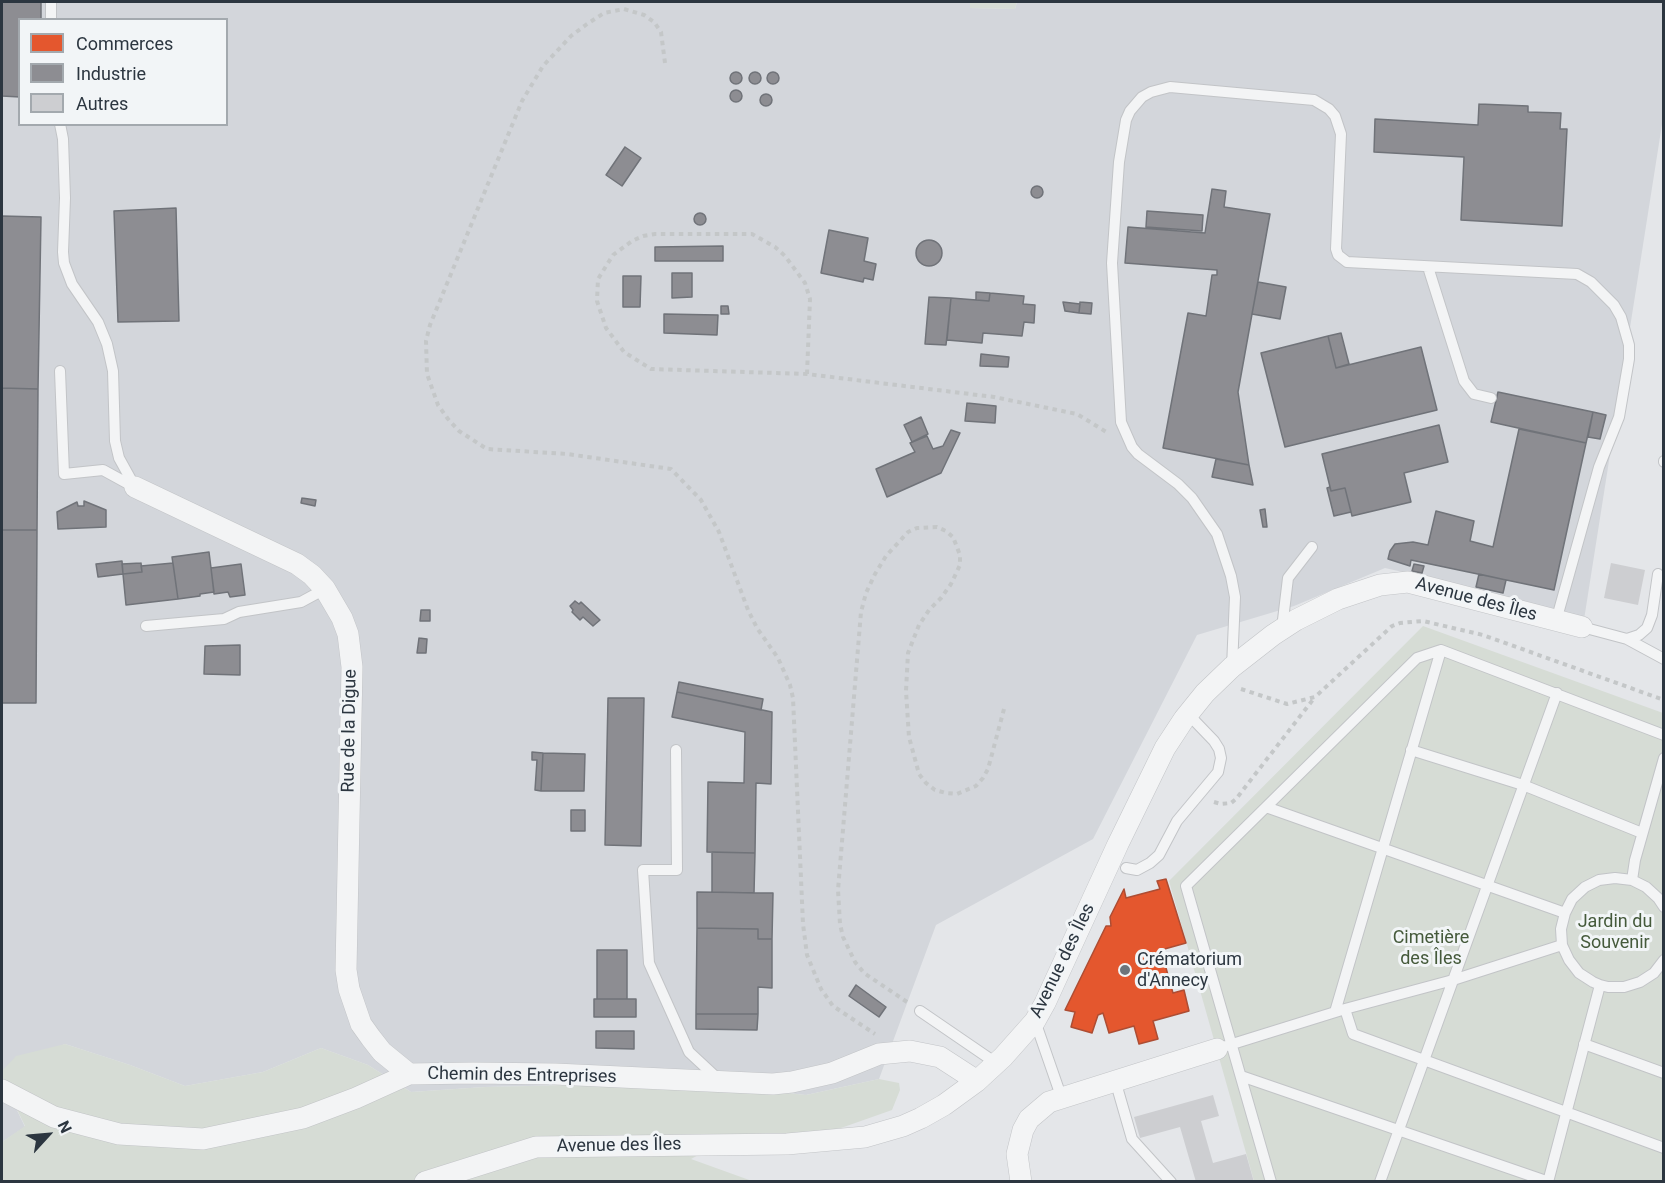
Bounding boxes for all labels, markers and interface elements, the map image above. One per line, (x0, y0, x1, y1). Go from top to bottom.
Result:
legend (18, 18, 228, 126)
text: Commerces (76, 33, 173, 54)
text: Industrie (76, 63, 146, 84)
text: Autres (76, 93, 128, 114)
street label: Avenue des Îles (1413, 573, 1539, 627)
street label: Rue de la Digue (338, 669, 362, 793)
street label: Avenue des Îles (1026, 900, 1100, 1022)
park label: Jardin du Souvenir (1578, 911, 1652, 954)
park label: Cimetière des Îles (1393, 927, 1469, 970)
place label: Crématorium d'Annecy (1137, 949, 1242, 992)
marker: Crématorium d'Annecy (1118, 963, 1132, 977)
street label: Chemin des Entreprises (427, 1064, 617, 1088)
north arrow (18, 1105, 78, 1165)
text: N (54, 1118, 76, 1136)
street label: Avenue des Îles (556, 1134, 682, 1158)

